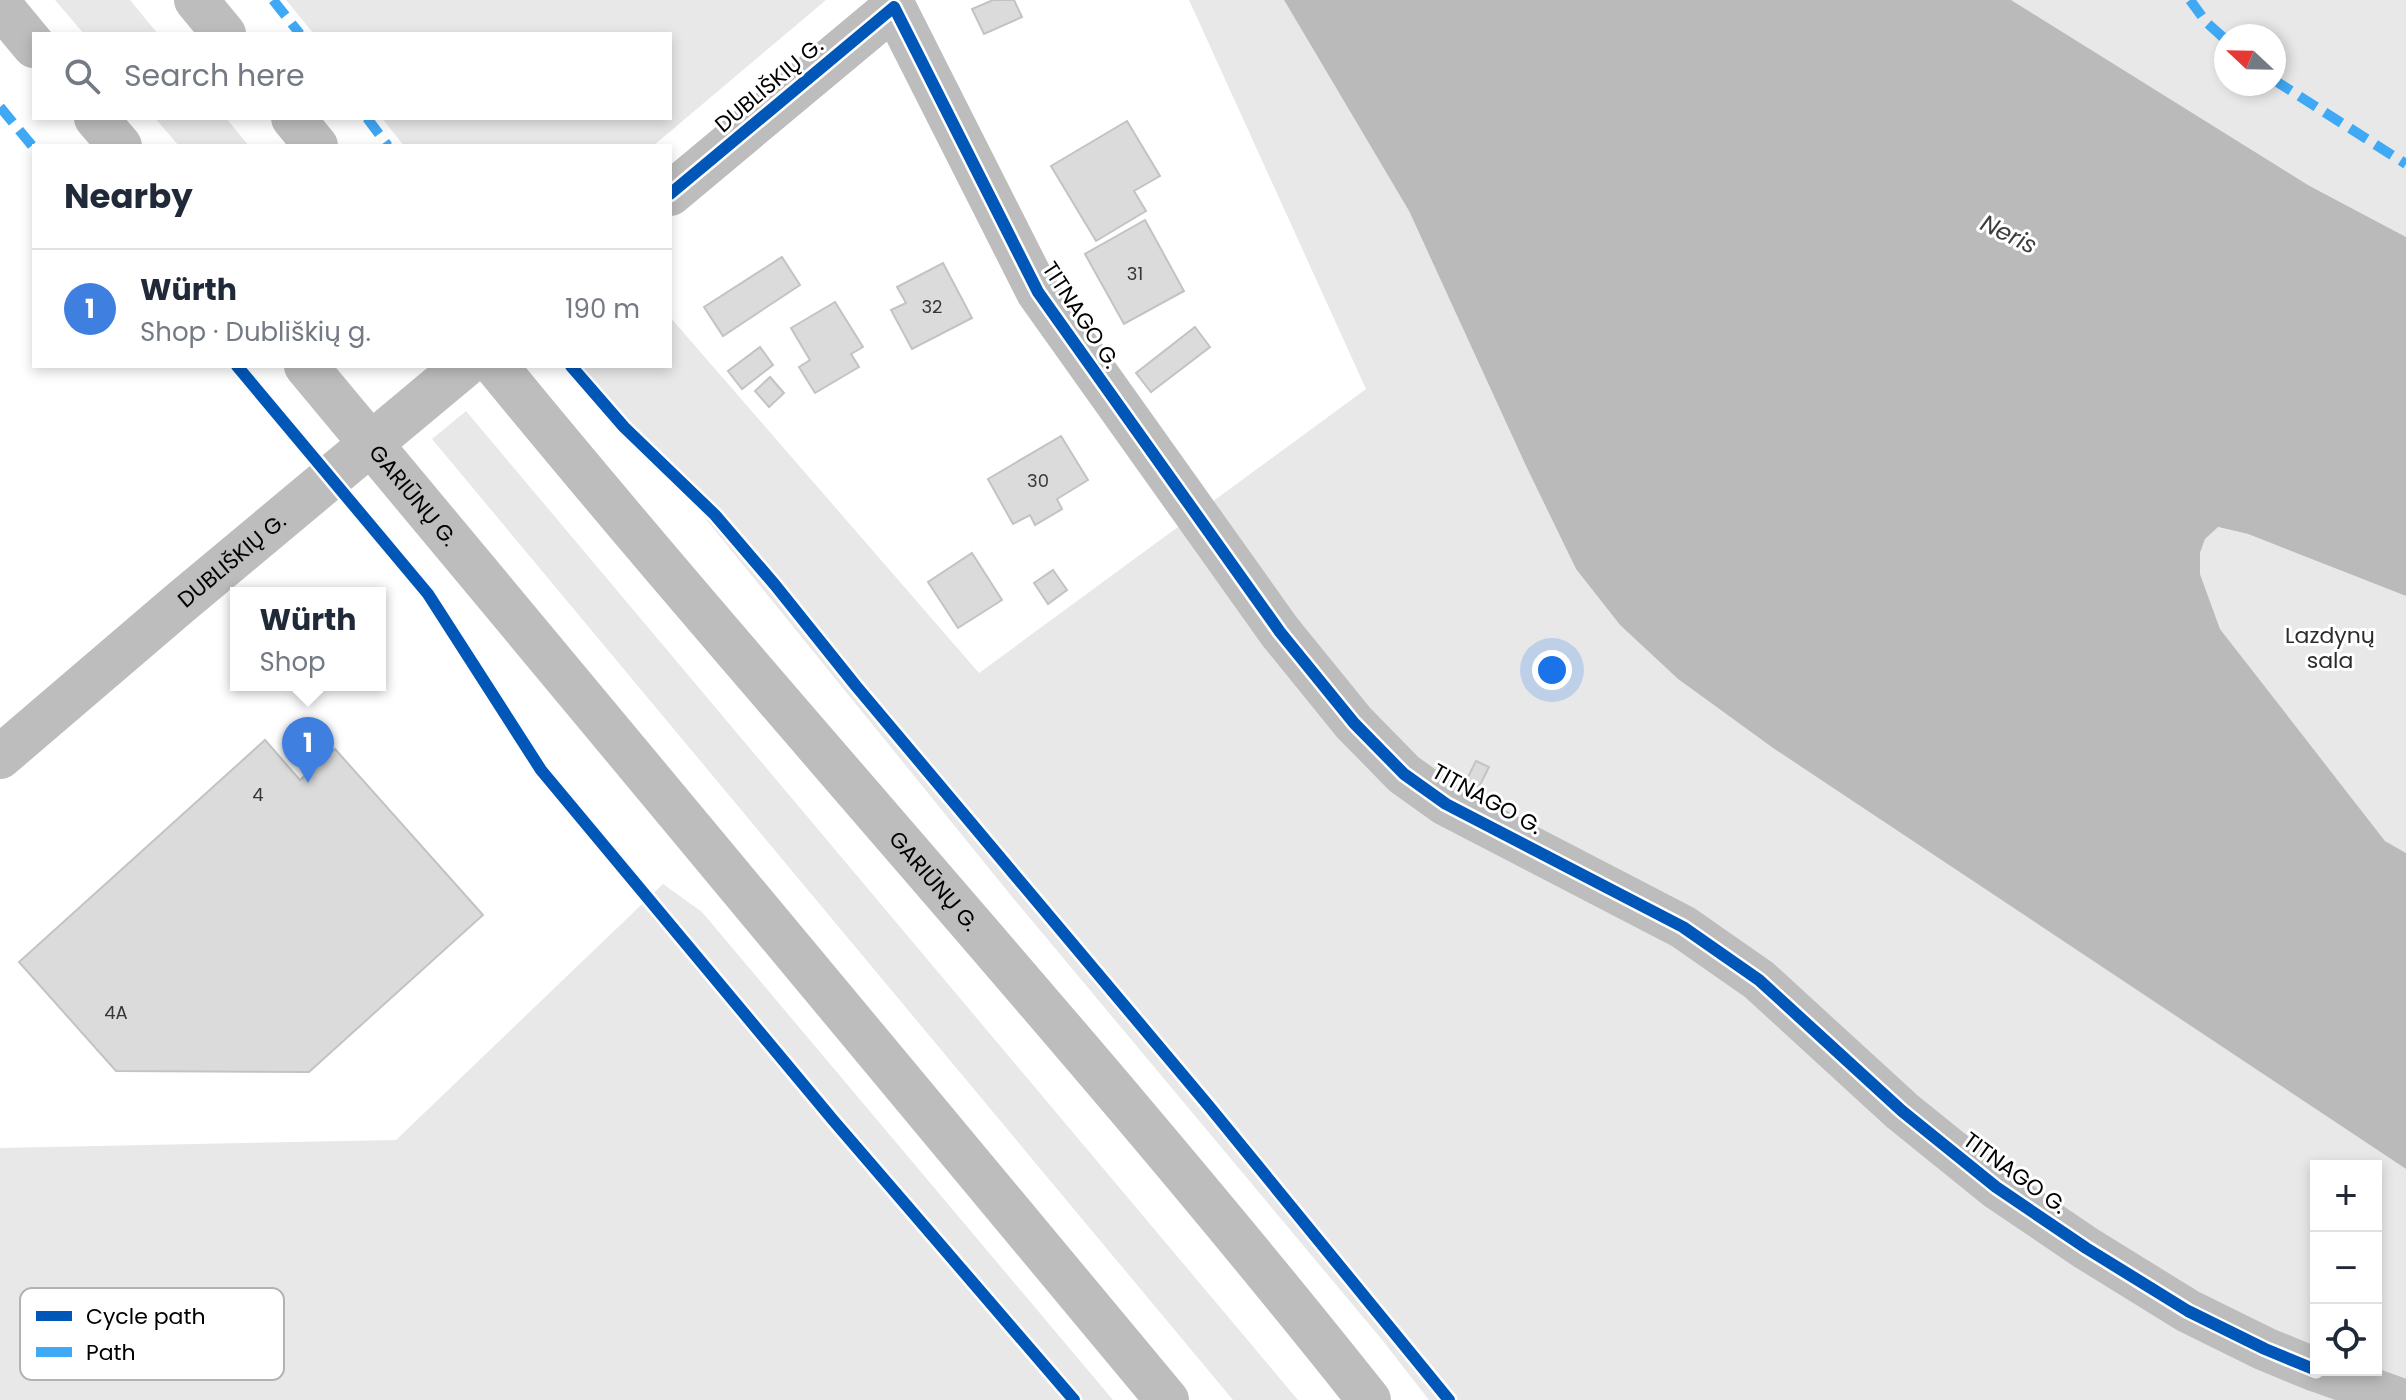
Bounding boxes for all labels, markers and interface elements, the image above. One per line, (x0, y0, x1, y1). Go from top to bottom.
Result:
north arrow (2214, 24, 2286, 96)
street label: DUBLIŠKIŲ G. (708, 30, 830, 140)
search box (32, 32, 672, 120)
icon: search (60, 54, 104, 98)
text: Search here (124, 54, 305, 97)
text: Nearby (64, 172, 193, 220)
water label: Neris (1975, 206, 2043, 262)
street label: TITNAGO G. (1035, 256, 1127, 374)
house number: 31 (1127, 261, 1143, 286)
text: Würth (140, 268, 237, 311)
text: 1 (85, 291, 95, 327)
text: 190 m (565, 291, 640, 327)
house number: 32 (922, 294, 942, 319)
text: Shop · Dubliškių g. (140, 314, 371, 350)
street label: GARIŪNŲ G. (362, 438, 465, 553)
house number: 30 (1027, 468, 1049, 493)
street label: DUBLIŠKIŲ G. (171, 506, 292, 614)
popup (230, 587, 386, 691)
text: Würth (259, 598, 357, 641)
park label: Lazdynų sala (2285, 620, 2375, 676)
text: Shop (259, 644, 326, 680)
your location (1532, 650, 1572, 690)
pin: 1 (282, 717, 334, 783)
street label: TITNAGO G. (1426, 756, 1548, 842)
house number: 4 (252, 782, 264, 807)
street label: GARIŪNŲ G. (882, 824, 986, 938)
house number: 4A (104, 1000, 128, 1025)
street label: TITNAGO G. (1957, 1125, 2073, 1221)
map controls (2310, 1160, 2382, 1376)
button: + (2310, 1160, 2382, 1232)
button: − (2310, 1232, 2382, 1304)
legend (20, 1288, 284, 1380)
text: Cycle path (86, 1301, 205, 1332)
button: locate (2310, 1304, 2382, 1376)
text: Path (86, 1337, 136, 1368)

